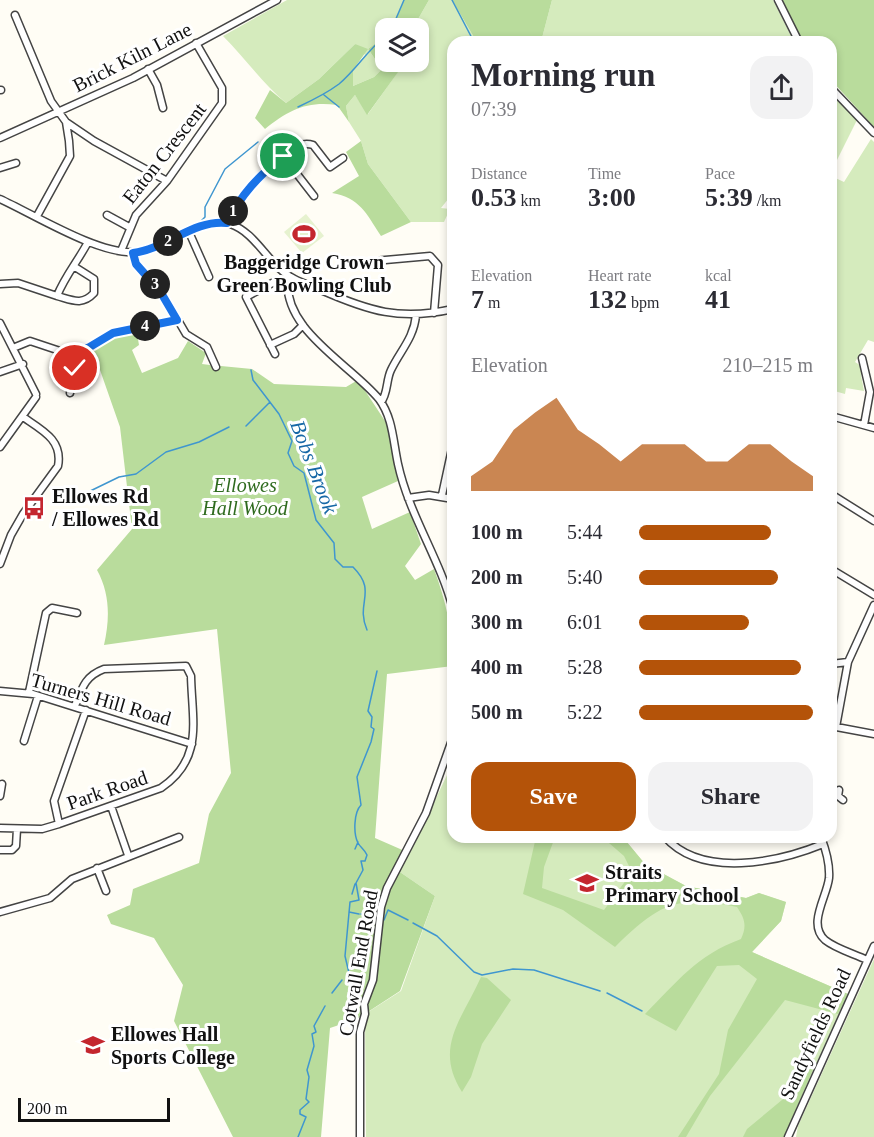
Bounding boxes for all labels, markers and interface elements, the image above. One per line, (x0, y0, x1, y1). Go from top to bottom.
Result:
street label: Brick Kiln Lane (69, 18, 195, 96)
map controls (375, 18, 429, 72)
button: layers (375, 18, 429, 72)
button: share (750, 56, 813, 119)
text: Morning run (471, 57, 655, 93)
street label: Eaton Crescent (118, 98, 210, 208)
text: 07:39 (471, 98, 517, 120)
pin (257, 130, 308, 181)
icon: arrive (266, 139, 299, 172)
text: Distance (471, 165, 527, 182)
text: Time (588, 165, 621, 182)
text: Pace (705, 165, 735, 182)
text: 0.53 (471, 183, 517, 212)
text: 3:00 (588, 183, 636, 212)
text: 5:39 (705, 183, 753, 212)
text: km (517, 192, 541, 209)
text: /km (753, 192, 782, 209)
pin: 1 (218, 196, 248, 226)
text: 1 (229, 202, 237, 219)
sports icon: Baggeridge Crown Green Bowling Club (291, 221, 317, 247)
pin: 2 (153, 226, 183, 256)
text: 2 (164, 232, 172, 249)
place label: Baggeridge Crown Green Bowling Club (216, 251, 392, 297)
text: Elevation (471, 267, 532, 284)
text: Heart rate (588, 267, 652, 284)
text: kcal (705, 267, 732, 284)
pin: 3 (140, 269, 170, 299)
text: 3 (151, 275, 159, 292)
text: 7 (471, 285, 484, 314)
text: 132 (588, 285, 627, 314)
text: 41 (705, 285, 731, 314)
text: m (484, 294, 500, 311)
text: bpm (627, 294, 659, 311)
pin: 4 (130, 311, 160, 341)
text: 4 (141, 317, 149, 334)
pin (49, 342, 100, 393)
icon: check (58, 351, 91, 384)
text: Elevation (471, 354, 548, 376)
text: 210–215 m (722, 354, 813, 376)
water label: Bobs Brook (285, 417, 343, 518)
park label: Ellowes Hall Wood (201, 474, 289, 519)
place label: Ellowes Rd / Ellowes Rd (51, 485, 159, 530)
bus stop icon: Ellowes Rd / Ellowes Rd (21, 495, 47, 521)
text: 100 m (471, 521, 523, 543)
text: 5:44 (567, 521, 603, 543)
text: 200 m (471, 566, 523, 588)
text: 5:40 (567, 566, 603, 588)
text: 300 m (471, 611, 523, 633)
text: 6:01 (567, 611, 603, 633)
text: 400 m (471, 656, 523, 678)
text: 5:28 (567, 656, 603, 678)
street label: Turners Hill Road (28, 668, 174, 730)
text: 500 m (471, 701, 523, 723)
text: 5:22 (567, 701, 603, 723)
button: Save (471, 762, 636, 831)
button: Share (648, 762, 813, 831)
street label: Park Road (64, 766, 150, 814)
place label: Straits Primary School (605, 861, 739, 907)
school or university icon: Straits Primary School (574, 870, 600, 896)
street label: Cotwall End Road (334, 888, 382, 1038)
street label: Sandyfields Road (775, 965, 856, 1103)
place label: Ellowes Hall Sports College (111, 1023, 235, 1069)
school or university icon: Ellowes Hall Sports College (80, 1032, 106, 1058)
scale bar (18, 1095, 170, 1122)
text: 200 m (27, 1100, 67, 1117)

